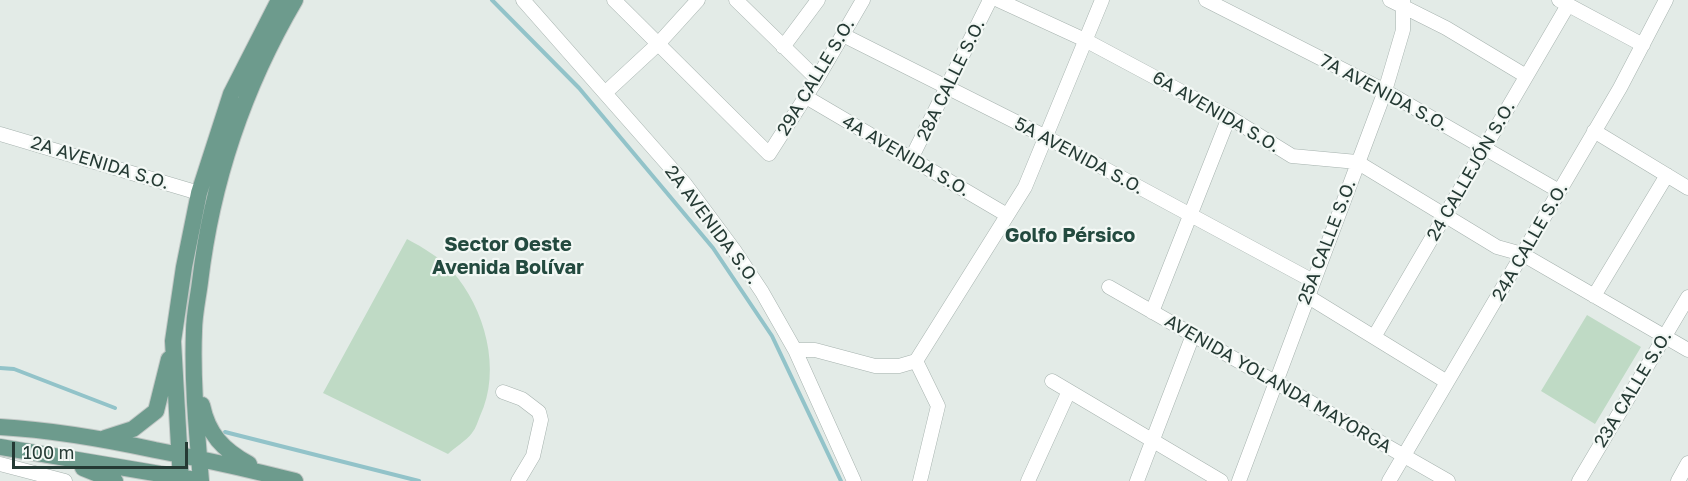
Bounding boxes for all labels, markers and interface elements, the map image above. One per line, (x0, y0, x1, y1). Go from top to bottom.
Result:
street label: 29A CALLE S.O. (773, 15, 859, 139)
street label: 28A CALLE S.O. (912, 16, 990, 144)
street label: 7A AVENIDA S.O. (1316, 50, 1452, 136)
street label: 6A AVENIDA S.O. (1148, 67, 1284, 157)
street label: 24 CALLEJÓN S.O. (1422, 97, 1520, 245)
street label: 4A AVENIDA S.O. (838, 111, 974, 201)
street label: 5A AVENIDA S.O. (1011, 113, 1147, 199)
street label: 2A AVENIDA S.O. (28, 132, 172, 194)
street label: 2A AVENIDA S.O. (660, 161, 764, 289)
street label: 25A CALLE S.O. (1293, 176, 1361, 308)
street label: 24A CALLE S.O. (1487, 179, 1573, 305)
district label: Golfo Pérsico (1005, 224, 1135, 248)
district label: Sector Oeste Avenida Bolívar (432, 233, 584, 280)
street label: AVENIDA YOLANDA MAYORGA (1161, 310, 1395, 458)
street label: 23A CALLE S.O. (1590, 327, 1676, 451)
scale bar (15, 430, 190, 468)
text: 100 m (23, 441, 74, 463)

